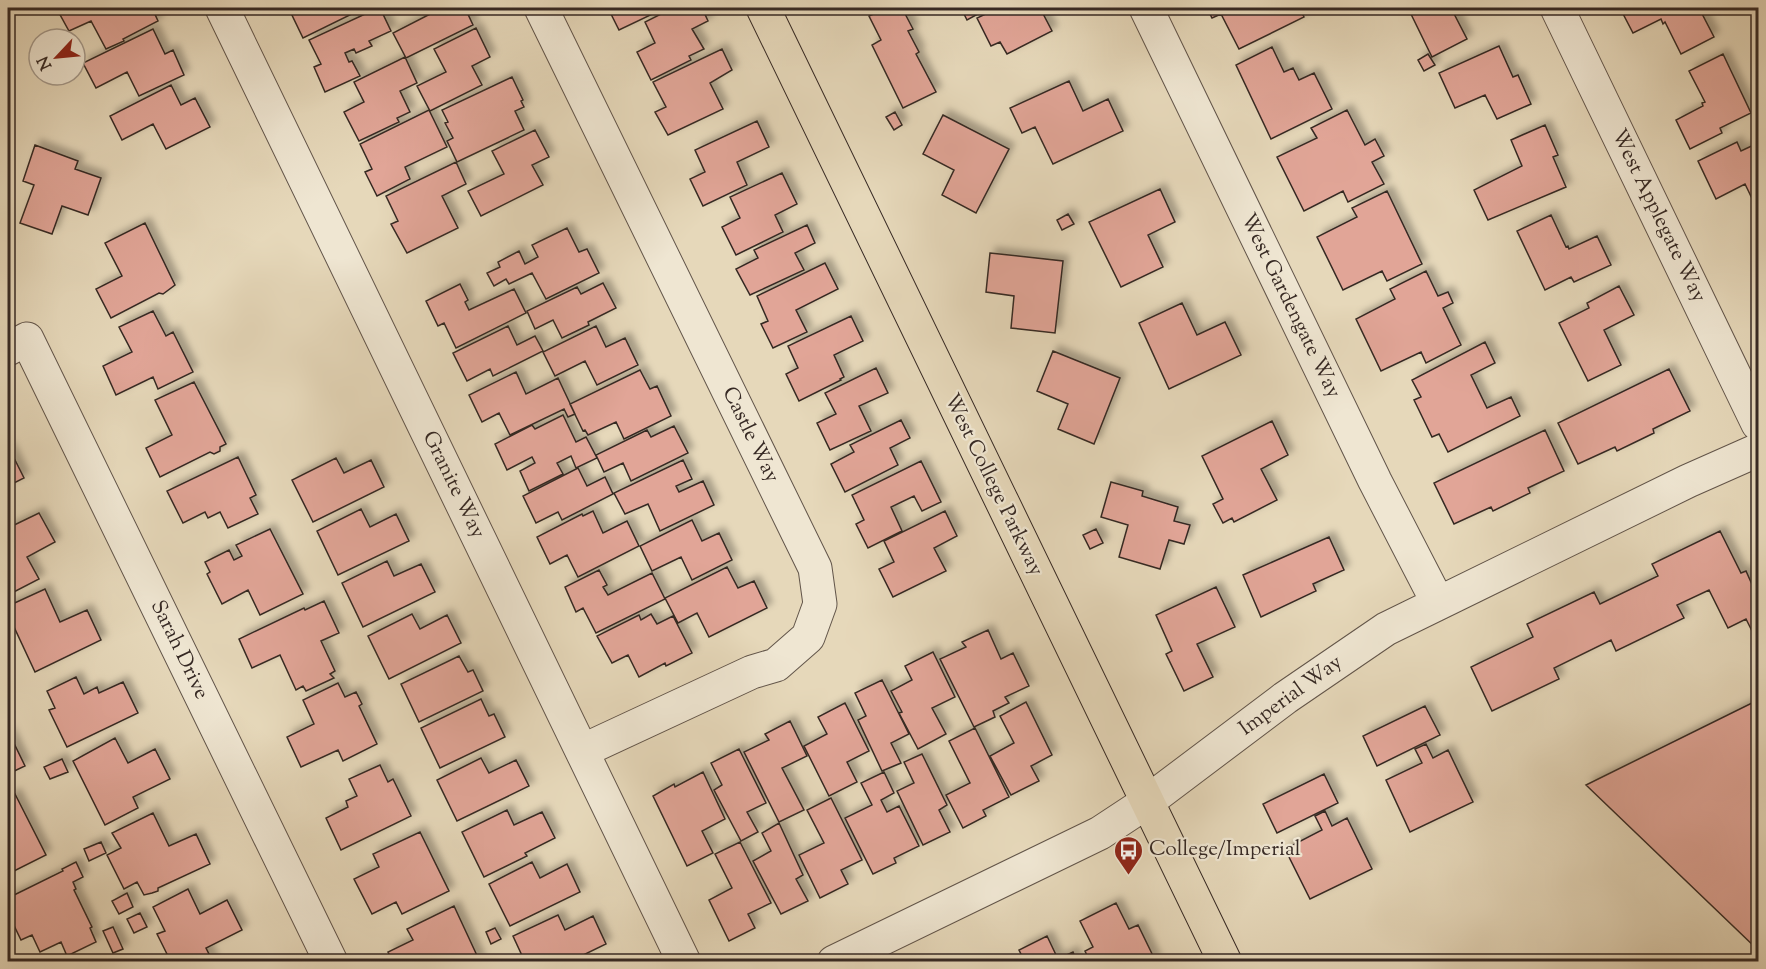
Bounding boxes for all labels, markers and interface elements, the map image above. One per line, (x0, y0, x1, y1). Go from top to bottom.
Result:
north arrow (27, 27, 87, 87)
text: N (33, 51, 59, 73)
street label: West Applegate Way (1603, 124, 1713, 308)
street label: West Gardengate Way (1232, 209, 1348, 404)
street label: Castle Way (714, 382, 786, 489)
street label: West College Parkway (936, 389, 1050, 582)
street label: Granite Way (414, 426, 492, 544)
street label: Sarah Drive (142, 595, 216, 705)
street label: Imperial Way (1233, 648, 1349, 744)
bus stop icon: College/Imperial (1112, 834, 1144, 876)
place label: College/Imperial (1149, 835, 1301, 865)

